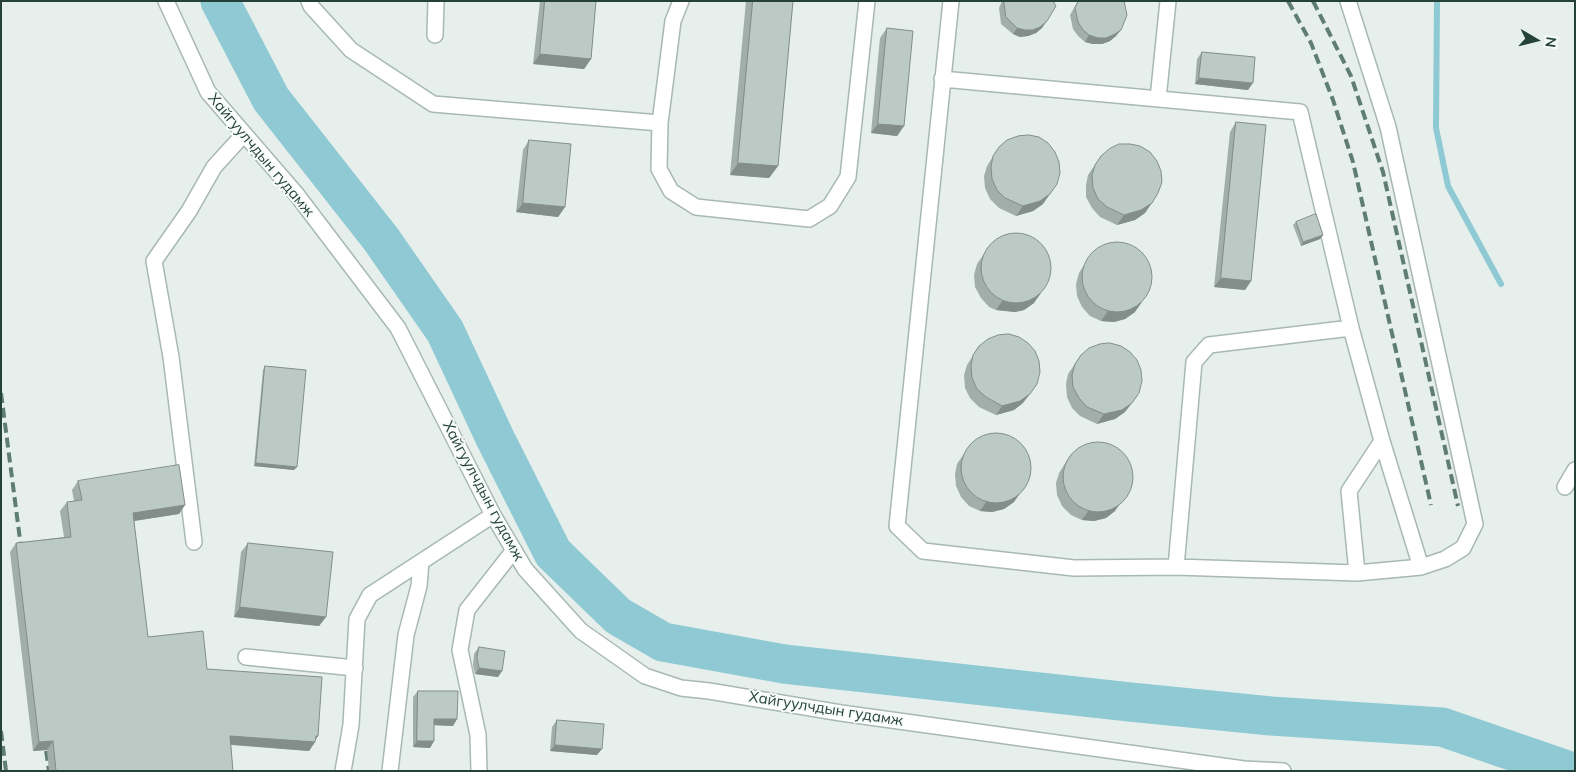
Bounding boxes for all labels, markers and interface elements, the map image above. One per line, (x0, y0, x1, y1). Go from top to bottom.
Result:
north arrow (1511, 15, 1561, 65)
text: N (1541, 36, 1561, 49)
street label: Хайгуулчдын гудамж (204, 90, 318, 220)
street label: Хайгуулчдын гудамж (438, 418, 528, 564)
street label: Хайгуулчдын гудамж (748, 688, 904, 730)

